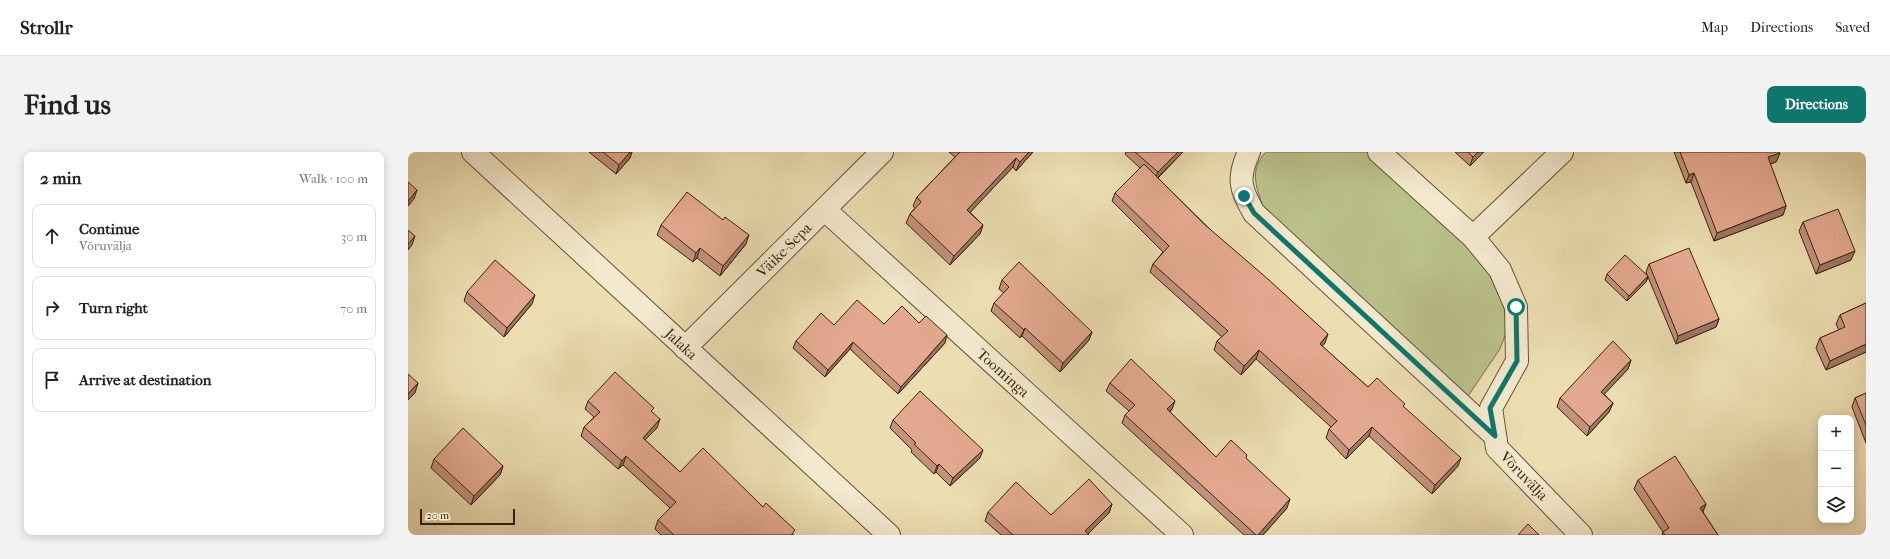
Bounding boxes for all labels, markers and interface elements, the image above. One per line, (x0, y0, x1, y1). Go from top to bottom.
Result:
text: Strollr (20, 17, 73, 39)
text: Map (1701, 19, 1728, 36)
text: Directions (1750, 19, 1813, 36)
text: Saved (1835, 19, 1870, 36)
button: Directions (1767, 86, 1866, 123)
text: Find us (24, 88, 111, 121)
text: 2 min (40, 168, 81, 188)
text: Walk · 100 m (299, 171, 368, 186)
route end (1235, 187, 1253, 205)
street label: Väike-Sepa (752, 218, 816, 282)
text: Continue (79, 220, 139, 238)
icon: ahead (41, 225, 63, 247)
text: 30 m (341, 229, 367, 244)
text: Võruvälja (79, 238, 132, 253)
icon: right (41, 297, 63, 319)
route start (1507, 298, 1525, 316)
text: Turn right (79, 299, 148, 317)
text: 70 m (340, 301, 367, 316)
street label: Jalaka (660, 324, 702, 364)
street label: Toominga (973, 345, 1034, 402)
icon: arrive (41, 369, 63, 391)
text: Arrive at destination (79, 371, 211, 389)
map controls (1818, 415, 1854, 523)
button: + (1818, 415, 1854, 451)
street label: Võruvälja (1496, 447, 1552, 505)
button: − (1818, 451, 1854, 487)
button: layers (1818, 487, 1854, 523)
scale bar (420, 507, 515, 526)
text: 20 m (426, 509, 449, 522)

